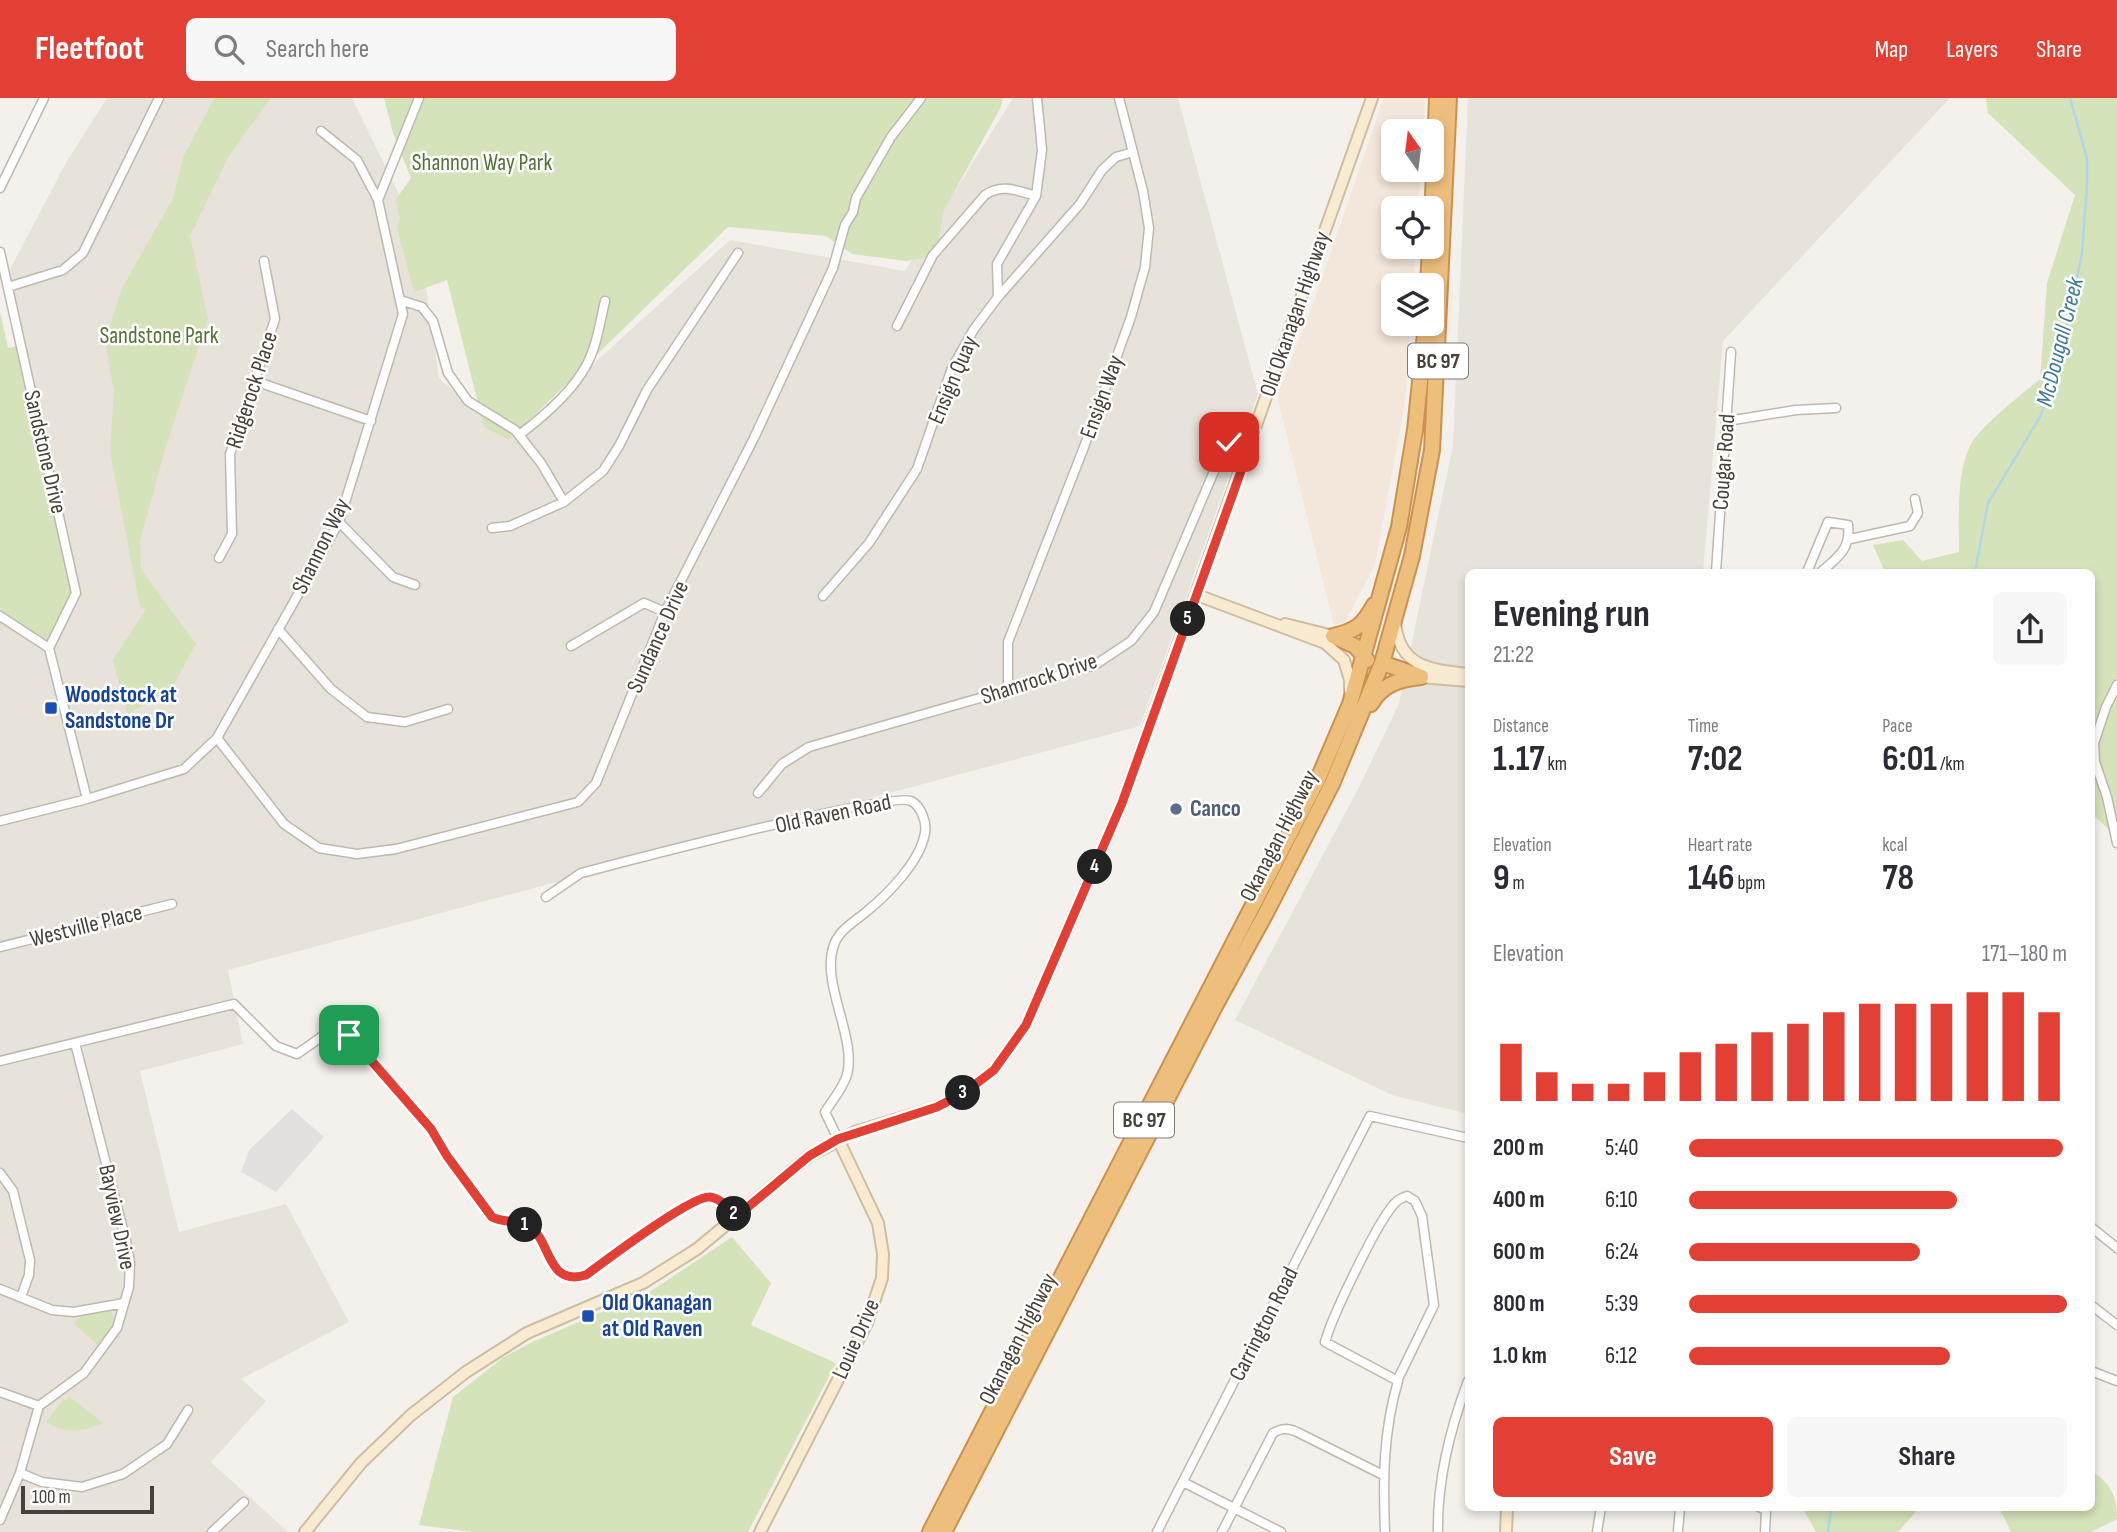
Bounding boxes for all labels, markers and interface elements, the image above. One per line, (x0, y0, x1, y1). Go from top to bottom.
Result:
search box (186, 18, 676, 81)
text: Fleetfoot (35, 29, 144, 69)
icon: search (210, 30, 248, 68)
text: Search here (266, 34, 369, 65)
text: Map (1875, 35, 1908, 64)
text: Layers (1946, 35, 1998, 64)
text: Share (2036, 35, 2082, 64)
north arrow (1381, 119, 1444, 182)
map controls (1381, 119, 1444, 336)
park label: Shannon Way Park (412, 149, 552, 177)
button: locate (1381, 196, 1444, 259)
street label: Old Okanagan Highway (1254, 228, 1336, 400)
button: layers (1381, 273, 1444, 336)
water label: McDougall Creek (2030, 273, 2090, 409)
park label: Sandstone Park (99, 322, 219, 350)
street label: Ridgerock Place (220, 328, 284, 452)
street label: Ensign Quay (922, 332, 984, 428)
road number: BC 97 (1408, 344, 1468, 378)
street label: Ensign Way (1074, 351, 1130, 442)
street label: Sandstone Drive (17, 388, 73, 516)
pin (1199, 412, 1259, 472)
street label: Cougar Road (1707, 413, 1741, 511)
icon: check (1210, 423, 1248, 461)
street label: Shannon Way (286, 493, 356, 599)
street label: Sundance Drive (621, 577, 695, 697)
text: Evening run (1493, 592, 1650, 637)
button: share (1993, 592, 2067, 666)
pin: 5 (1170, 602, 1206, 636)
text: 5 (1183, 607, 1192, 630)
text: 21:22 (1493, 641, 1534, 669)
street label: Shamrock Drive (977, 647, 1101, 711)
place label: Woodstock at Sandstone Dr (65, 681, 177, 735)
marker: Woodstock at Sandstone Dr (43, 700, 59, 716)
text: Distance (1493, 715, 1549, 738)
text: Time (1688, 715, 1719, 738)
text: Pace (1882, 715, 1913, 738)
text: 1.17 (1493, 738, 1545, 781)
text: 7:02 (1688, 738, 1743, 781)
text: 6:01 (1882, 738, 1937, 781)
text: km (1545, 753, 1567, 776)
text: /km (1937, 753, 1965, 776)
street label: Okanagan Highway (1234, 765, 1324, 907)
street label: Old Raven Road (773, 788, 893, 840)
place label: Canco (1190, 795, 1241, 823)
marker: Canco (1168, 801, 1184, 817)
text: Elevation (1493, 834, 1552, 857)
text: Heart rate (1688, 834, 1753, 857)
text: kcal (1882, 834, 1907, 857)
pin: 4 (1078, 850, 1112, 884)
text: 4 (1090, 855, 1099, 878)
text: 9 (1493, 857, 1510, 900)
text: 146 (1688, 857, 1734, 900)
text: 78 (1882, 857, 1914, 900)
text: m (1510, 872, 1525, 895)
text: bpm (1734, 872, 1765, 895)
street label: Westville Place (27, 899, 145, 953)
text: Elevation (1493, 940, 1564, 968)
text: 171–180 m (1982, 940, 2067, 968)
pin (319, 1005, 379, 1065)
icon: arrive (330, 1016, 368, 1054)
pin: 3 (946, 1076, 981, 1110)
text: 3 (958, 1081, 967, 1104)
road number: BC 97 (1114, 1102, 1174, 1138)
text: 200 m (1493, 1134, 1544, 1162)
text: 5:40 (1605, 1134, 1638, 1162)
street label: Bayview Drive (92, 1162, 142, 1272)
text: 400 m (1493, 1186, 1544, 1214)
text: 6:10 (1605, 1186, 1638, 1214)
pin: 2 (716, 1196, 752, 1232)
text: 2 (729, 1202, 738, 1225)
pin: 1 (508, 1208, 542, 1242)
text: 1 (521, 1213, 528, 1236)
text: 600 m (1493, 1238, 1545, 1266)
text: 6:24 (1605, 1238, 1638, 1266)
street label: Carrington Road (1223, 1262, 1305, 1386)
street label: Okanagan Highway (973, 1268, 1063, 1410)
place label: Old Okanagan at Old Raven (602, 1289, 712, 1343)
text: 800 m (1493, 1290, 1545, 1318)
text: 5:39 (1605, 1290, 1638, 1318)
street label: Louie Drive (826, 1295, 886, 1383)
marker: Old Okanagan at Old Raven (580, 1308, 596, 1324)
text: 1.0 km (1493, 1342, 1547, 1370)
text: 6:12 (1605, 1342, 1637, 1370)
button: Save (1493, 1417, 1773, 1497)
button: Share (1787, 1417, 2067, 1497)
scale bar (21, 1483, 154, 1515)
text: 100 m (32, 1486, 71, 1509)

